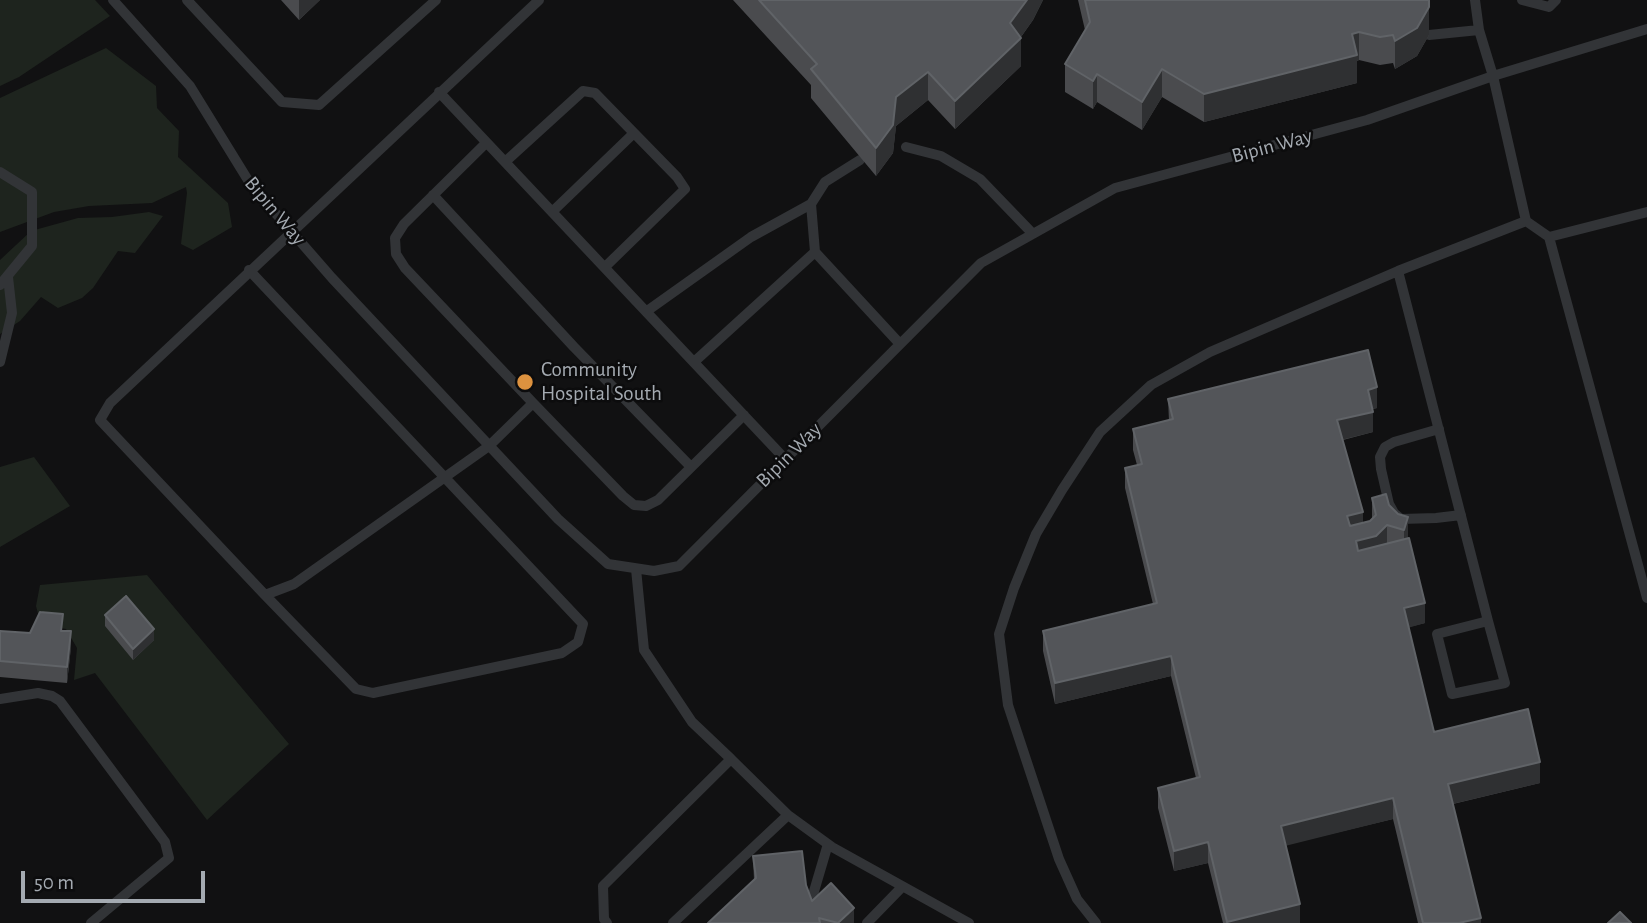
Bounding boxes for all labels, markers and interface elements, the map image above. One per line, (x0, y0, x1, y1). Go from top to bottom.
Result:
street label: Bipin Way (1229, 123, 1315, 169)
street label: Bipin Way (239, 171, 311, 251)
place label: Community Hospital South (541, 357, 662, 407)
marker: Community Hospital South (515, 372, 535, 392)
street label: Bipin Way (751, 417, 827, 493)
scale bar (24, 856, 208, 900)
text: 50 m (34, 872, 74, 893)

